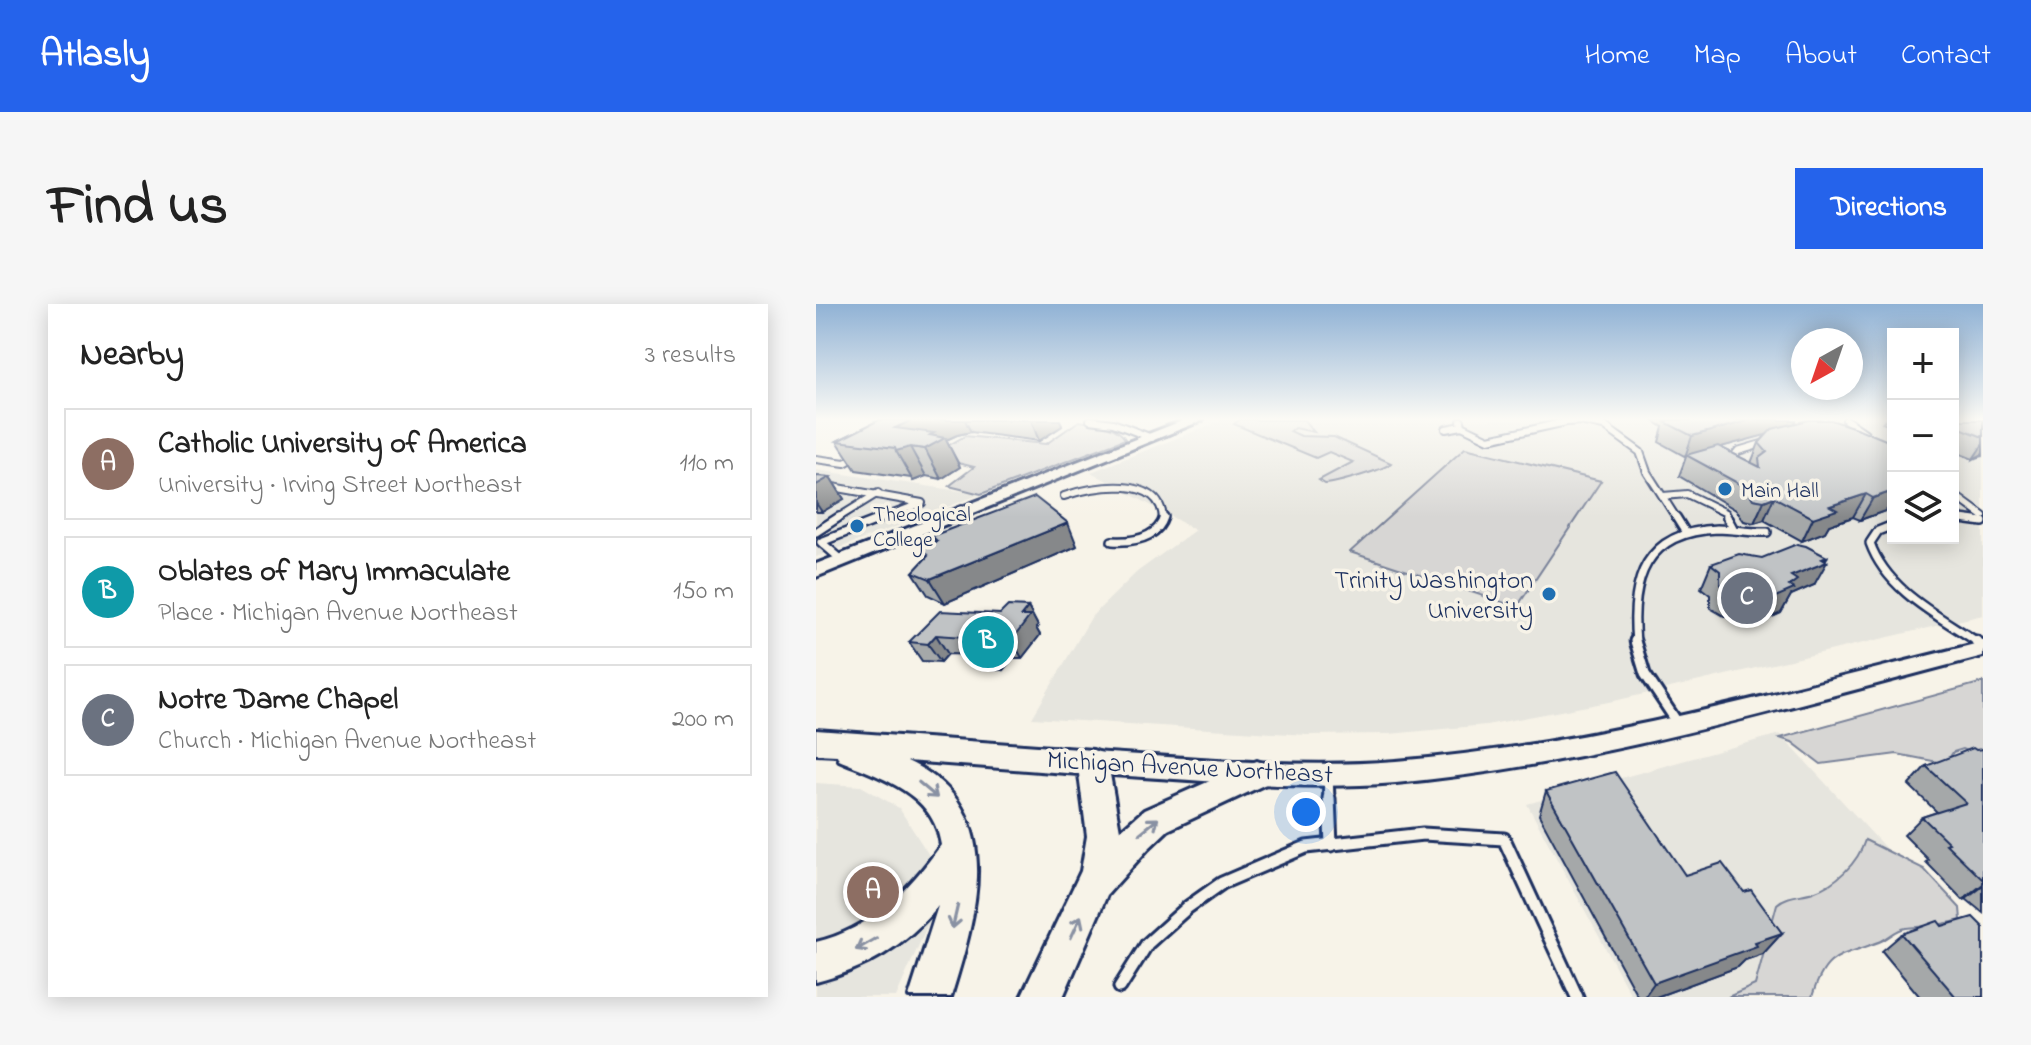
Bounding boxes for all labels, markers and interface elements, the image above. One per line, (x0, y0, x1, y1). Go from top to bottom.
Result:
text: Atlasly (40, 28, 150, 84)
text: Home (1584, 36, 1650, 77)
text: Map (1694, 36, 1741, 77)
text: About (1785, 36, 1857, 77)
text: Contact (1901, 36, 1991, 77)
text: Find us (48, 168, 228, 249)
button: Directions (1795, 168, 1983, 249)
north arrow (1791, 328, 1863, 400)
map controls (1887, 328, 1959, 544)
button: + (1887, 328, 1959, 400)
text: Nearby (80, 331, 184, 381)
text: 3 results (645, 337, 736, 375)
button: − (1887, 400, 1959, 472)
text: Catholic University of America (158, 423, 527, 467)
text: A (100, 445, 116, 483)
text: 110 m (680, 445, 734, 483)
text: University · Irving Street Northeast (158, 467, 522, 505)
button: layers (1887, 472, 1959, 544)
place label: Main Hall (1741, 476, 1819, 508)
marker: Main Hall (1716, 480, 1734, 498)
place label: Theological College (873, 500, 971, 558)
marker: Theological College (848, 517, 866, 535)
text: Oblates of Mary Immaculate (158, 551, 510, 595)
place label: Trinity Washington University (1334, 563, 1533, 631)
pin: C (1721, 568, 1773, 628)
text: B (99, 573, 117, 611)
text: 150 m (673, 573, 734, 611)
marker: Trinity Washington University (1540, 585, 1558, 603)
text: Place · Michigan Avenue Northeast (158, 595, 518, 633)
pin: B (962, 612, 1014, 672)
text: Notre Dame Chapel (158, 679, 398, 723)
text: C (101, 701, 115, 739)
text: 200 m (672, 701, 734, 739)
text: Church · Michigan Avenue Northeast (158, 723, 536, 761)
street label: Michigan Avenue Northeast (1046, 743, 1334, 795)
one-way arrow (917, 781, 937, 799)
your location (1286, 792, 1326, 832)
one-way arrow (1138, 818, 1159, 835)
pin: A (847, 862, 899, 922)
one-way arrow (947, 904, 962, 930)
one-way arrow (1069, 915, 1084, 939)
one-way arrow (855, 936, 878, 952)

